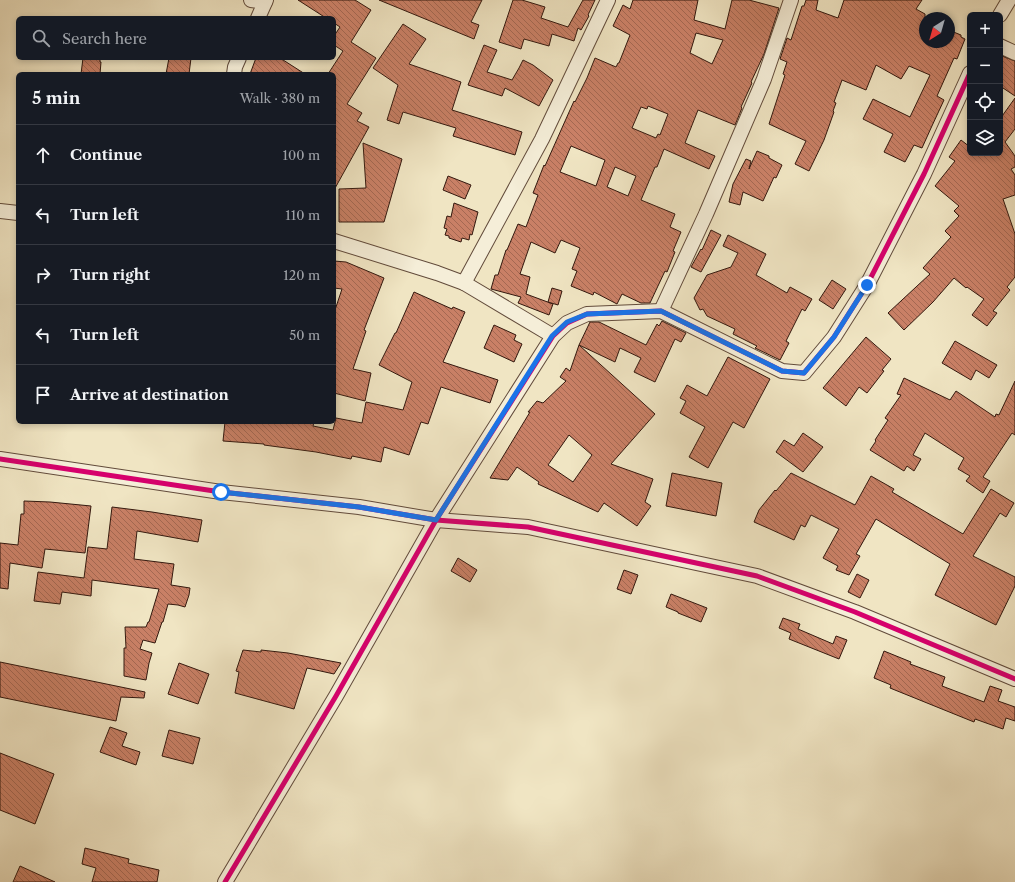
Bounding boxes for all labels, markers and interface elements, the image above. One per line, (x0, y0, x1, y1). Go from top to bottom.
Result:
north arrow (919, 12, 955, 48)
map controls (967, 12, 1003, 156)
button: + (967, 12, 1003, 48)
search box (16, 16, 336, 60)
icon: search (30, 27, 52, 49)
text: Search here (62, 29, 147, 48)
button: − (967, 48, 1003, 84)
button: locate (967, 84, 1003, 120)
text: 5 min (32, 88, 80, 108)
text: Walk · 380 m (240, 90, 320, 106)
button: layers (967, 120, 1003, 156)
icon: ahead (32, 144, 54, 166)
text: Continue (70, 145, 142, 164)
text: 100 m (282, 147, 320, 163)
icon: left (32, 204, 54, 226)
text: Turn left (70, 205, 139, 224)
text: 110 m (285, 207, 320, 223)
icon: right (32, 264, 54, 286)
text: Turn right (70, 265, 150, 284)
text: 120 m (283, 267, 320, 283)
route end (858, 276, 876, 294)
icon: left (32, 324, 54, 346)
text: Turn left (70, 325, 139, 344)
text: 50 m (289, 327, 320, 343)
icon: arrive (32, 384, 54, 406)
text: Arrive at destination (70, 385, 229, 404)
route start (212, 483, 230, 501)

